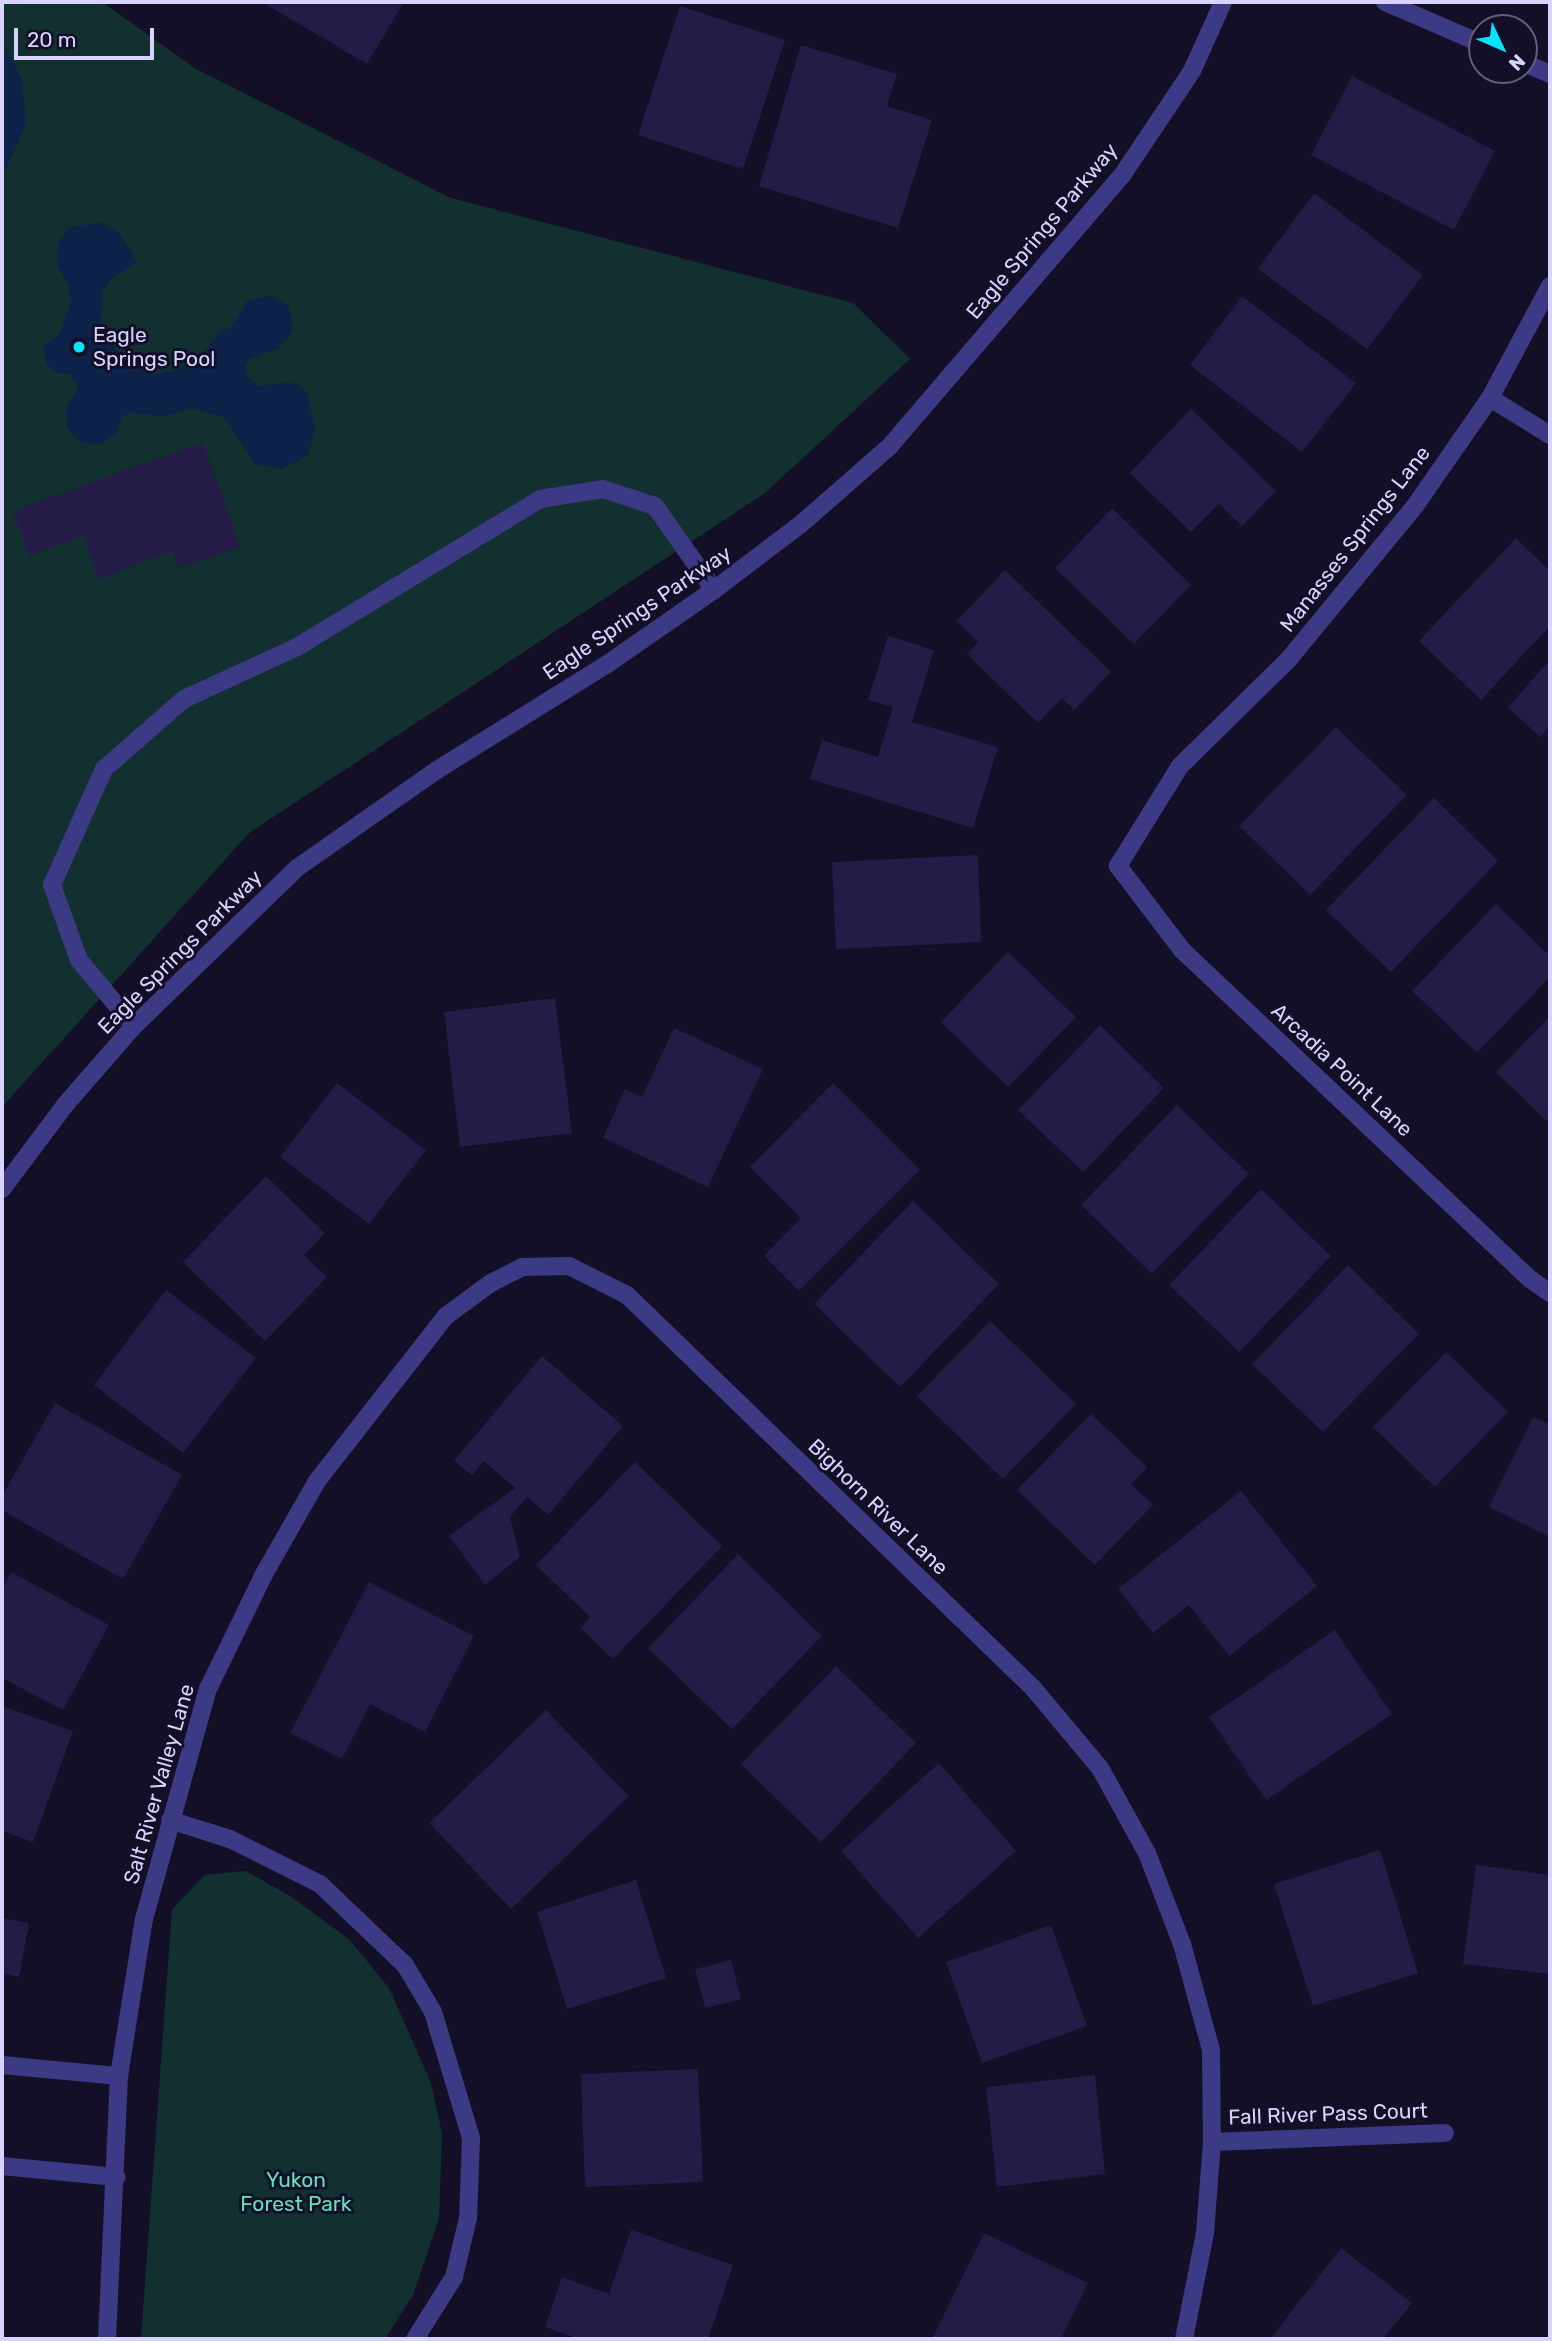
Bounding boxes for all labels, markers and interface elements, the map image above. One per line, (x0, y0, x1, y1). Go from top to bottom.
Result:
scale bar (18, 14, 158, 58)
north arrow (1468, 14, 1538, 84)
text: 20 m (27, 27, 76, 52)
text: N (1504, 50, 1530, 75)
street label: Eagle Springs Parkway (961, 138, 1123, 324)
place label: Eagle Springs Pool (93, 322, 215, 372)
marker: Eagle Springs Pool (71, 339, 87, 355)
street label: Manasses Springs Lane (1274, 441, 1436, 637)
street label: Eagle Springs Parkway (538, 541, 736, 685)
street label: Eagle Springs Parkway (93, 865, 267, 1039)
street label: Arcadia Point Lane (1266, 998, 1418, 1142)
street label: Bighorn River Lane (803, 1434, 953, 1580)
street label: Salt River Valley Lane (118, 1680, 200, 1888)
street label: Fall River Pass Court (1228, 2098, 1428, 2130)
park label: Yukon Forest Park (240, 2167, 352, 2217)

